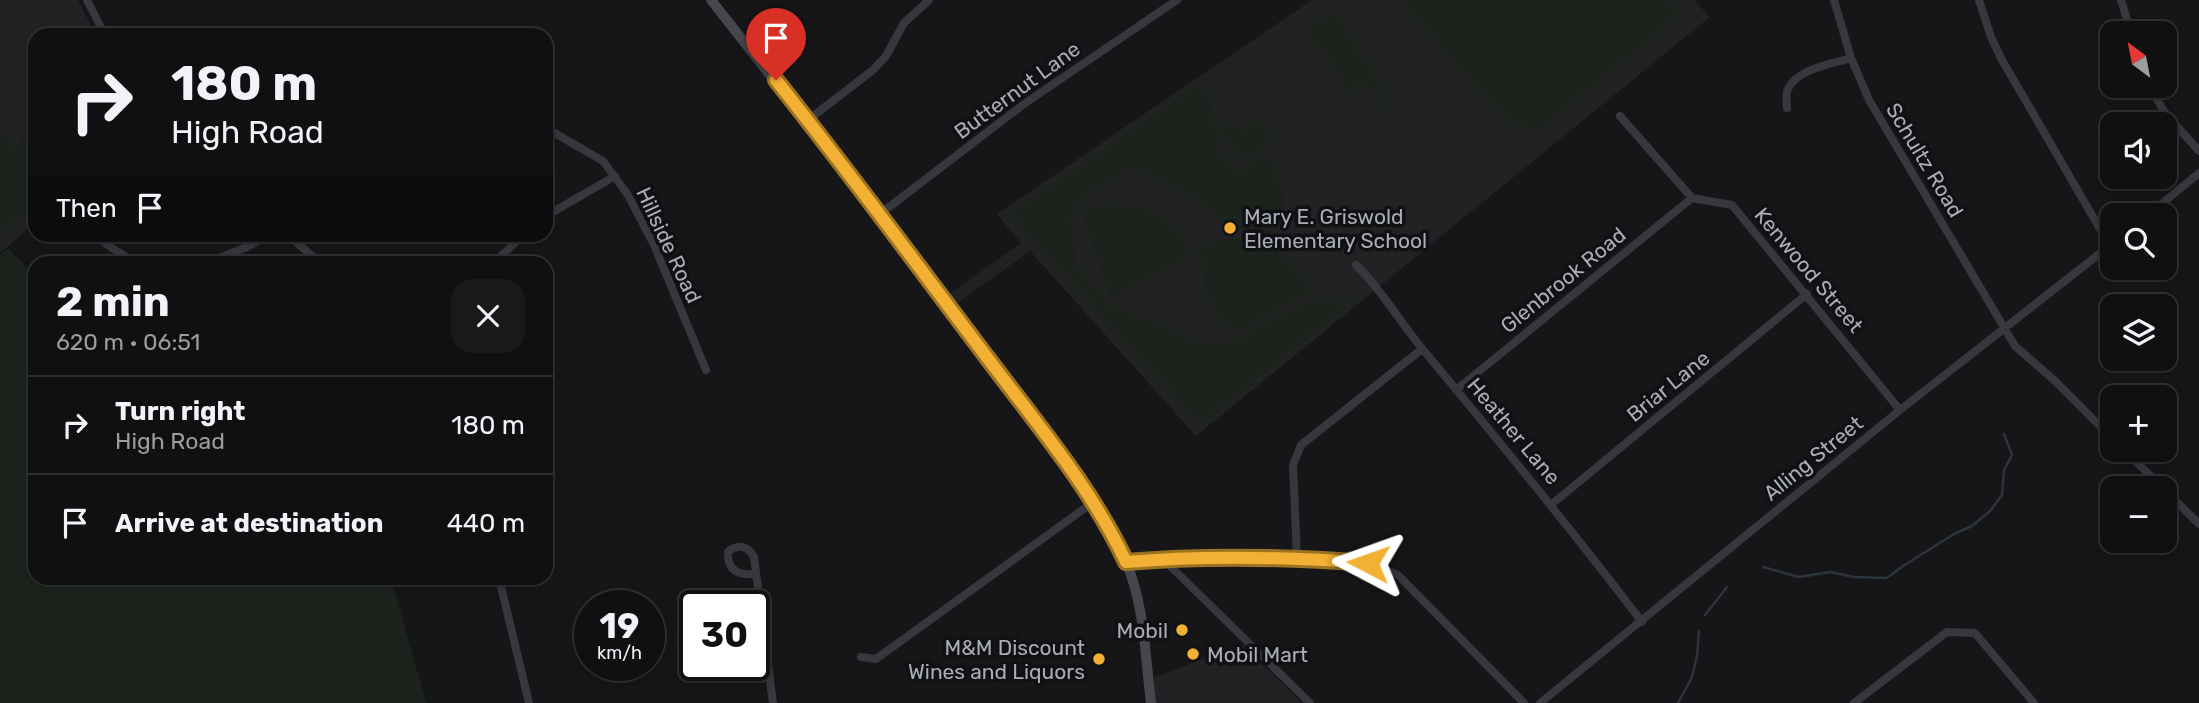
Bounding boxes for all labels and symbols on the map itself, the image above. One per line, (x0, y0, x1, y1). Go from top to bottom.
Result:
pin (746, 8, 806, 80)
north arrow (2100, 21, 2177, 98)
street label: Butternut Lane (949, 36, 1085, 144)
street label: Schultz Road (1881, 98, 1969, 222)
street label: Hillside Road (631, 183, 707, 307)
street label: Kenwood Street (1749, 202, 1869, 338)
place label: Mary E. Griswold Elementary School (1244, 204, 1427, 253)
marker: Mary E. Griswold Elementary School (1222, 220, 1238, 236)
street label: Glenbrook Road (1495, 222, 1631, 338)
street label: Briar Lane (1622, 345, 1714, 427)
street label: Heather Lane (1462, 373, 1566, 489)
street label: Alling Street (1758, 410, 1868, 506)
position arrow (1331, 526, 1405, 600)
speed limit sign: 30 (679, 590, 770, 681)
place label: Mobil (1117, 618, 1168, 643)
marker: Mobil (1174, 622, 1190, 638)
place label: M&M Discount Wines and Liquors (908, 635, 1085, 684)
place label: Mobil Mart (1207, 642, 1308, 667)
marker: Mobil Mart (1185, 646, 1201, 662)
marker: M&M Discount Wines and Liquors (1091, 651, 1107, 667)

